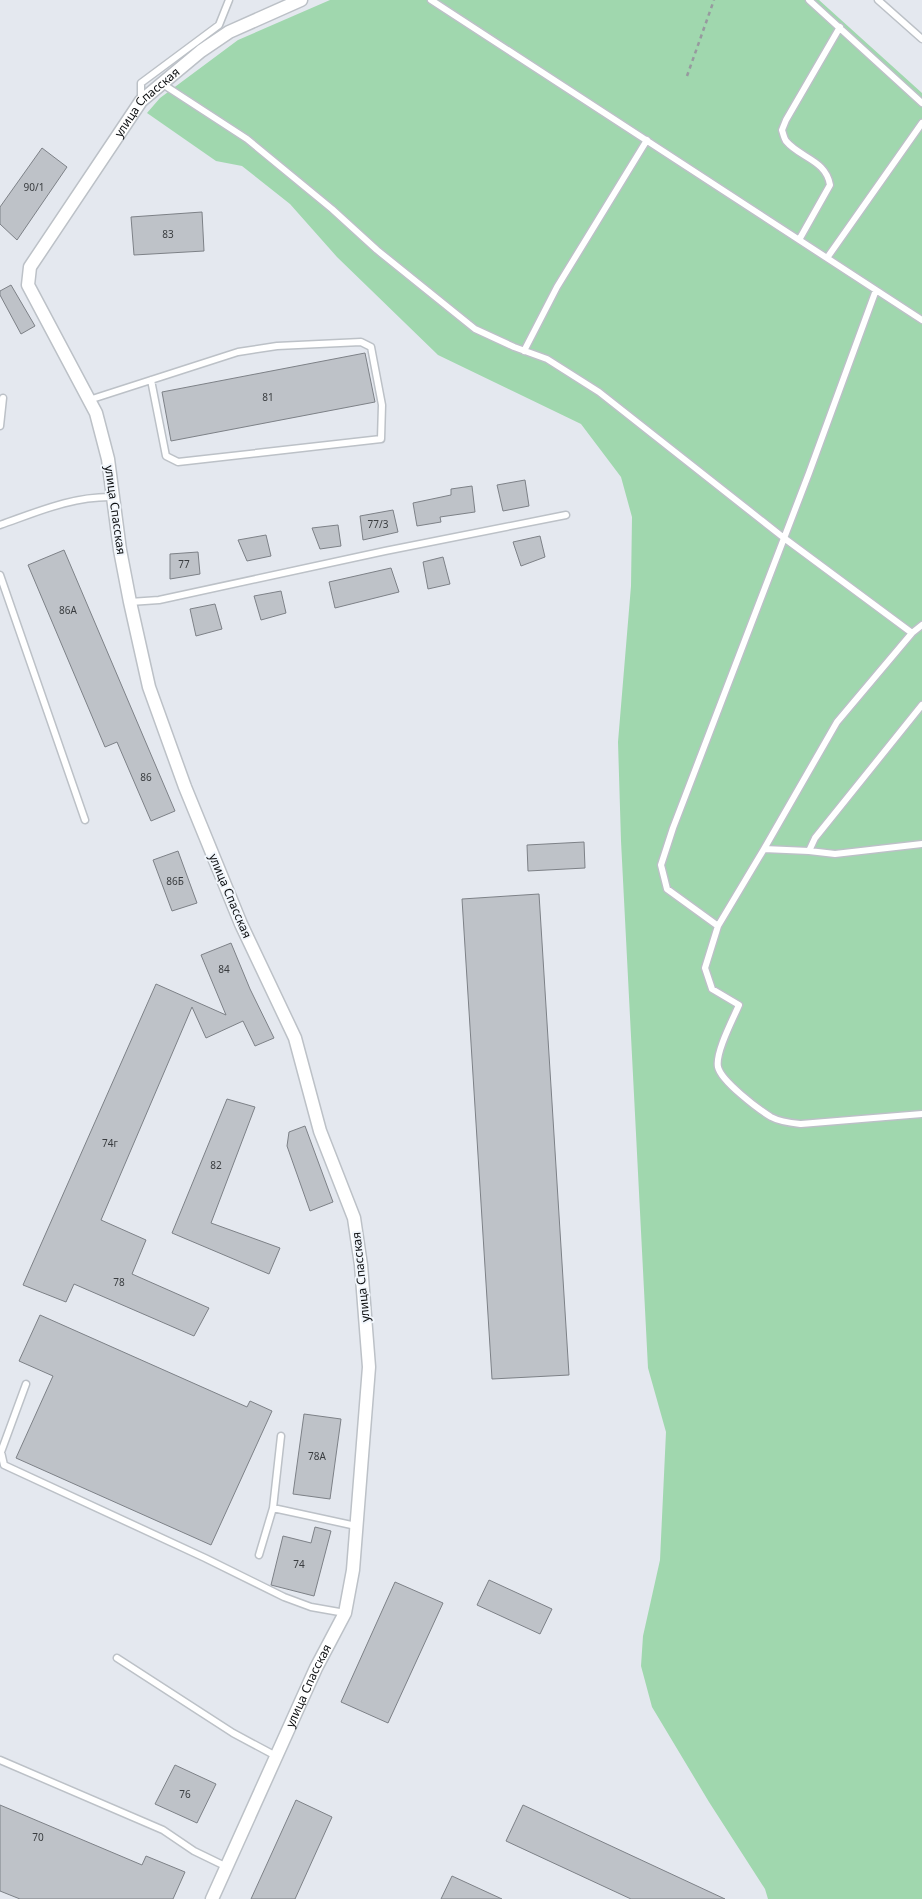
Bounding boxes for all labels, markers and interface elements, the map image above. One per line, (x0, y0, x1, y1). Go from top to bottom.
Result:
street label: улица Спасская (110, 63, 183, 140)
house number: 90/1 (24, 180, 44, 194)
house number: 83 (162, 227, 174, 241)
house number: 81 (262, 390, 274, 404)
street label: улица Спасская (101, 464, 130, 556)
house number: 77/3 (368, 517, 389, 531)
house number: 77 (178, 557, 190, 571)
house number: 86А (59, 603, 78, 617)
house number: 86 (140, 770, 152, 784)
street label: улица Спасская (205, 851, 256, 941)
house number: 86Б (166, 874, 184, 888)
house number: 84 (218, 962, 230, 976)
house number: 74г (102, 1136, 119, 1150)
house number: 82 (210, 1158, 222, 1172)
street label: улица Спасская (347, 1231, 374, 1323)
house number: 78 (113, 1275, 125, 1289)
house number: 78А (308, 1449, 327, 1463)
house number: 74 (293, 1557, 305, 1571)
street label: улица Спасская (281, 1641, 335, 1730)
house number: 76 (179, 1787, 191, 1801)
house number: 70 (32, 1830, 44, 1844)

